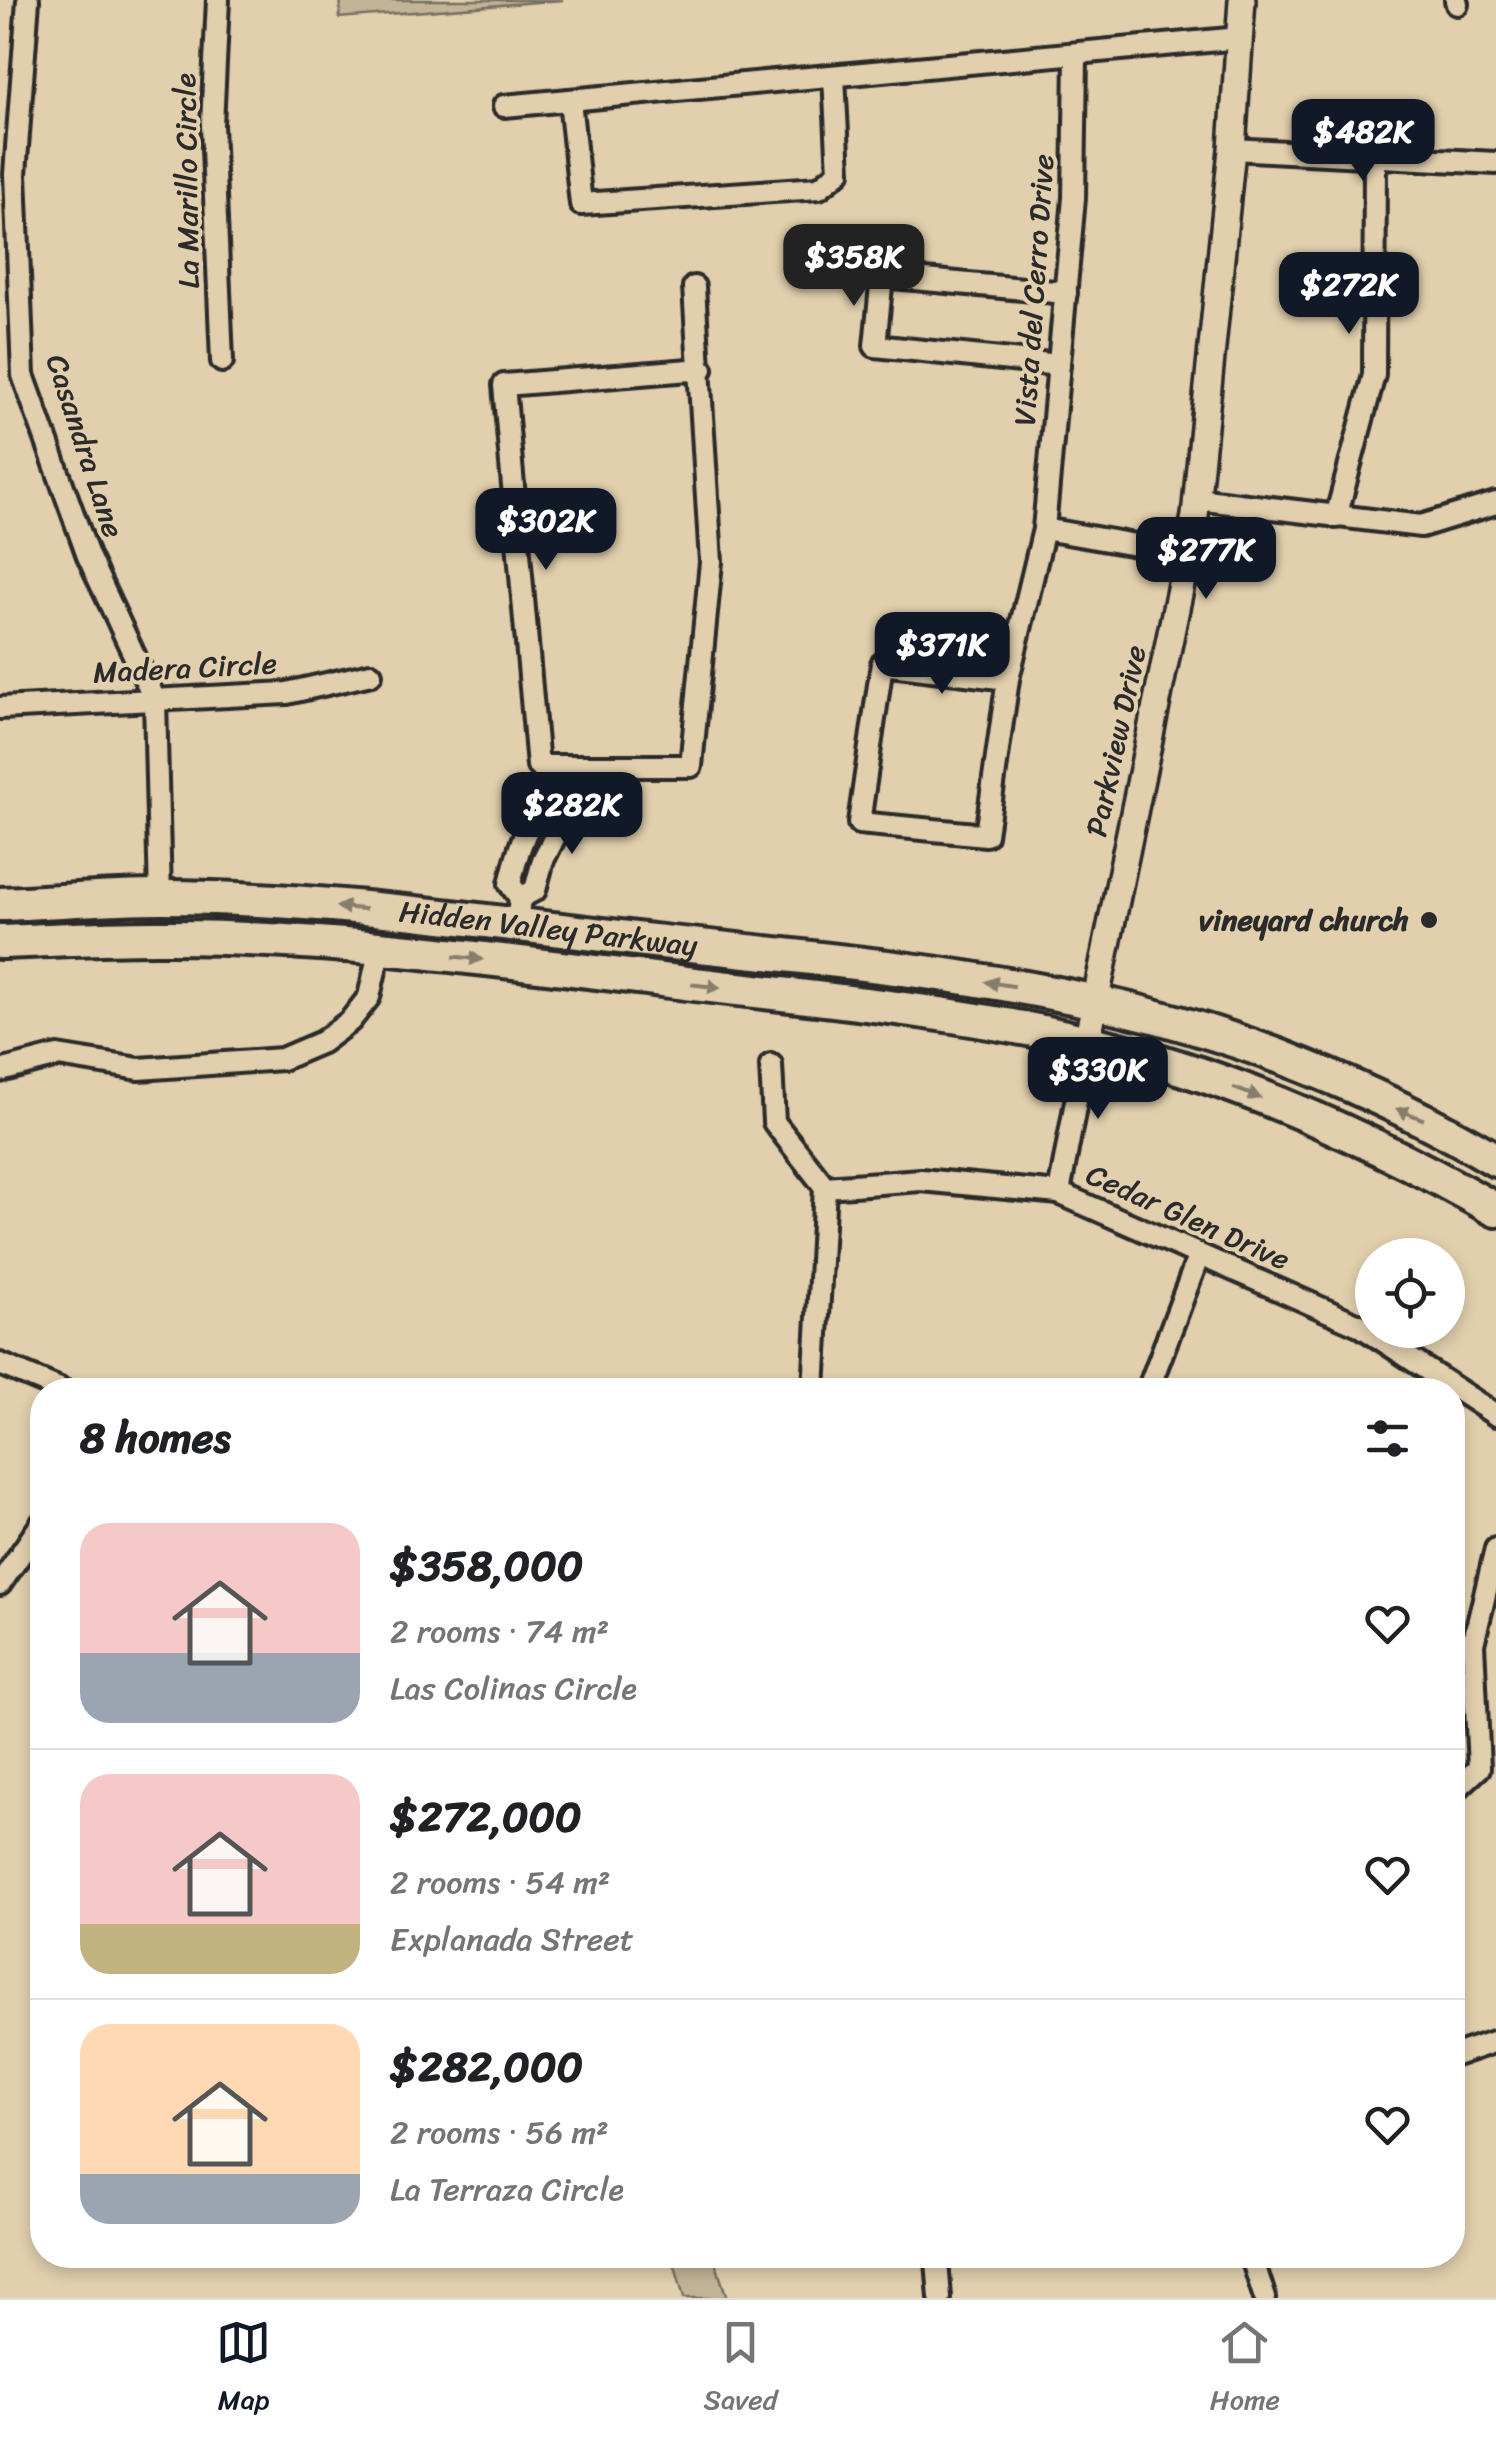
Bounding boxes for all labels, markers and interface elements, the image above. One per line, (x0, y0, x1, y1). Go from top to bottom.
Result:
street label: La Marillo Circle (158, 73, 216, 289)
pin: $482K (1293, 99, 1433, 184)
text: $482K (1314, 103, 1412, 160)
street label: Vista del Cerro Drive (998, 152, 1070, 428)
pin: $358K (784, 224, 924, 309)
text: $358K (805, 228, 903, 285)
pin: $272K (1279, 252, 1419, 337)
text: $272K (1301, 256, 1397, 313)
street label: Casandra Lane (30, 347, 140, 545)
pin: $302K (476, 488, 616, 573)
text: $302K (497, 492, 595, 549)
pin: $277K (1136, 517, 1276, 602)
text: $277K (1158, 521, 1254, 578)
pin: $371K (872, 612, 1012, 697)
text: $371K (897, 616, 987, 673)
street label: Madera Circle (92, 636, 278, 700)
street label: Parkview Drive (1069, 640, 1163, 842)
pin: $282K (502, 772, 642, 857)
text: $282K (523, 776, 621, 833)
street label: Hidden Valley Parkway (396, 884, 701, 973)
place label: vineyard church (1199, 893, 1409, 947)
one-way arrow (334, 899, 366, 915)
marker: vineyard church (1418, 909, 1440, 931)
one-way arrow (452, 950, 484, 966)
one-way arrow (983, 976, 1015, 991)
one-way arrow (691, 978, 723, 994)
pin: $330K (1028, 1037, 1168, 1122)
text: $330K (1050, 1041, 1146, 1098)
one-way arrow (1232, 1085, 1262, 1101)
one-way arrow (1395, 1105, 1425, 1121)
street label: Cedar Glen Drive (1077, 1148, 1299, 1286)
map controls (1355, 1238, 1465, 1348)
button: locate (1355, 1238, 1465, 1348)
text: 8 homes (80, 1401, 231, 1475)
icon: filters (1360, 1411, 1415, 1466)
text: $358,000 (390, 1529, 583, 1603)
icon: home (160, 1563, 280, 1683)
icon: heart (1360, 1596, 1415, 1651)
text: 2 rooms · 74 m² (390, 1603, 609, 1660)
text: Las Colinas Circle (390, 1660, 637, 1717)
text: $272,000 (390, 1780, 582, 1854)
icon: home (160, 1814, 280, 1934)
icon: heart (1360, 1847, 1415, 1902)
text: 2 rooms · 54 m² (390, 1854, 610, 1911)
text: Explanada Street (390, 1911, 634, 1968)
text: $282,000 (390, 2030, 583, 2104)
icon: home (160, 2064, 280, 2184)
icon: heart (1360, 2097, 1415, 2152)
text: 2 rooms · 56 m² (390, 2104, 609, 2161)
text: La Terraza Circle (390, 2161, 624, 2218)
tab: Map (216, 2315, 271, 2424)
tab: Saved (704, 2315, 777, 2424)
tab: Home (1210, 2315, 1280, 2424)

